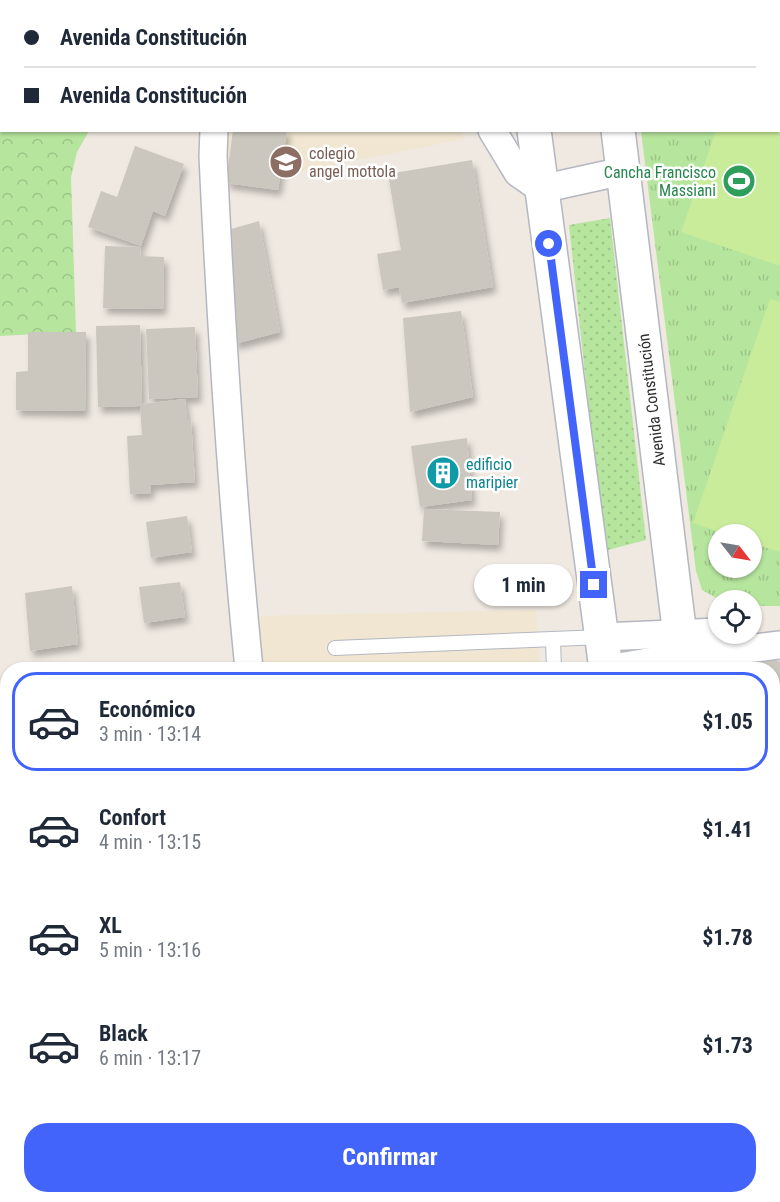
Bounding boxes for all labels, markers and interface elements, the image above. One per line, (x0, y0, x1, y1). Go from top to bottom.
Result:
text: Avenida Constitución (60, 25, 247, 50)
text: Avenida Constitución (60, 83, 247, 108)
school or university icon: colegio angel mottola (268, 144, 304, 180)
place label: colegio angel mottola (309, 144, 396, 181)
place label: Cancha Francisco Massiani (604, 163, 716, 200)
sports icon: Cancha Francisco Massiani (721, 163, 757, 199)
route start (535, 230, 562, 257)
street label: Avenida Constitución (634, 332, 669, 467)
building icon: edificio maripier (425, 455, 461, 491)
place label: edificio maripier (466, 455, 518, 492)
north arrow (708, 524, 762, 578)
map controls (708, 524, 762, 644)
callout: 1 min (474, 564, 573, 606)
route end (580, 571, 607, 598)
text: 1 min (501, 573, 546, 597)
button: locate (708, 590, 762, 644)
icon: car (27, 695, 81, 749)
text: Económico (99, 697, 195, 722)
text: $1.05 (702, 709, 753, 734)
text: 3 min · 13:14 (99, 722, 201, 746)
icon: car (27, 803, 81, 857)
text: Confort (99, 805, 166, 830)
text: $1.41 (702, 817, 753, 842)
text: 4 min · 13:15 (99, 830, 201, 854)
icon: car (27, 911, 81, 965)
text: XL (99, 913, 122, 938)
text: $1.78 (702, 925, 753, 950)
text: 5 min · 13:16 (99, 938, 201, 962)
icon: car (27, 1019, 81, 1073)
text: Black (99, 1021, 148, 1046)
text: $1.73 (702, 1033, 753, 1058)
text: 6 min · 13:17 (99, 1046, 201, 1070)
button: Confirmar (24, 1123, 756, 1192)

